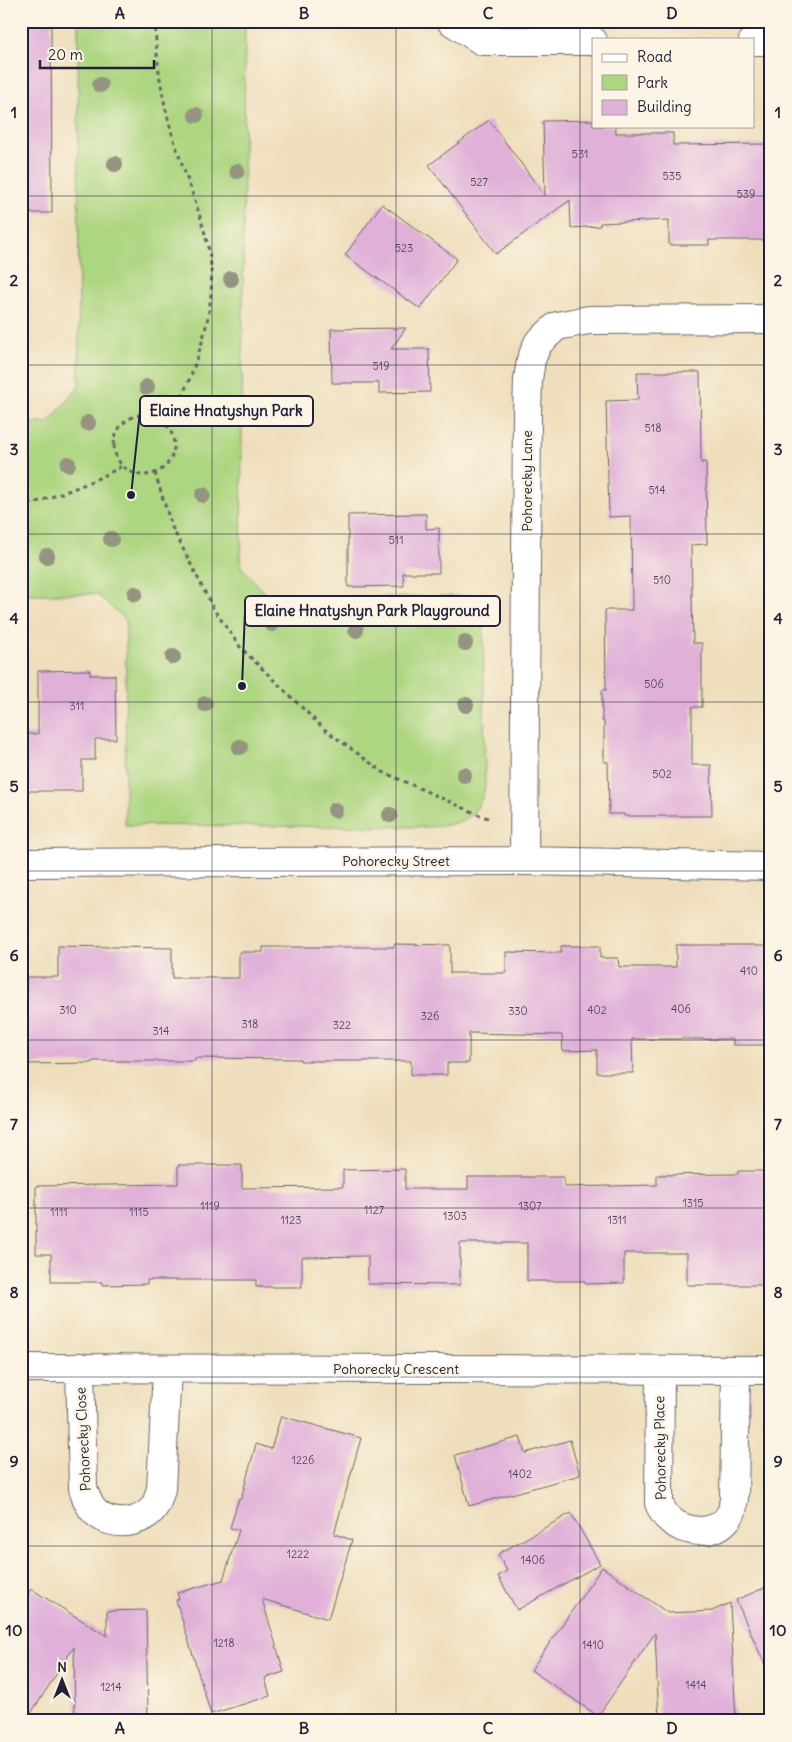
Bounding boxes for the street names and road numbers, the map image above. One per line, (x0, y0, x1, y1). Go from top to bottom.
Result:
street label: Pohorecky Lane (518, 430, 536, 532)
street label: Pohorecky Street (342, 852, 450, 870)
street label: Pohorecky Crescent (333, 1360, 459, 1378)
street label: Pohorecky Close (71, 1386, 95, 1492)
street label: Pohorecky Place (650, 1396, 670, 1500)

